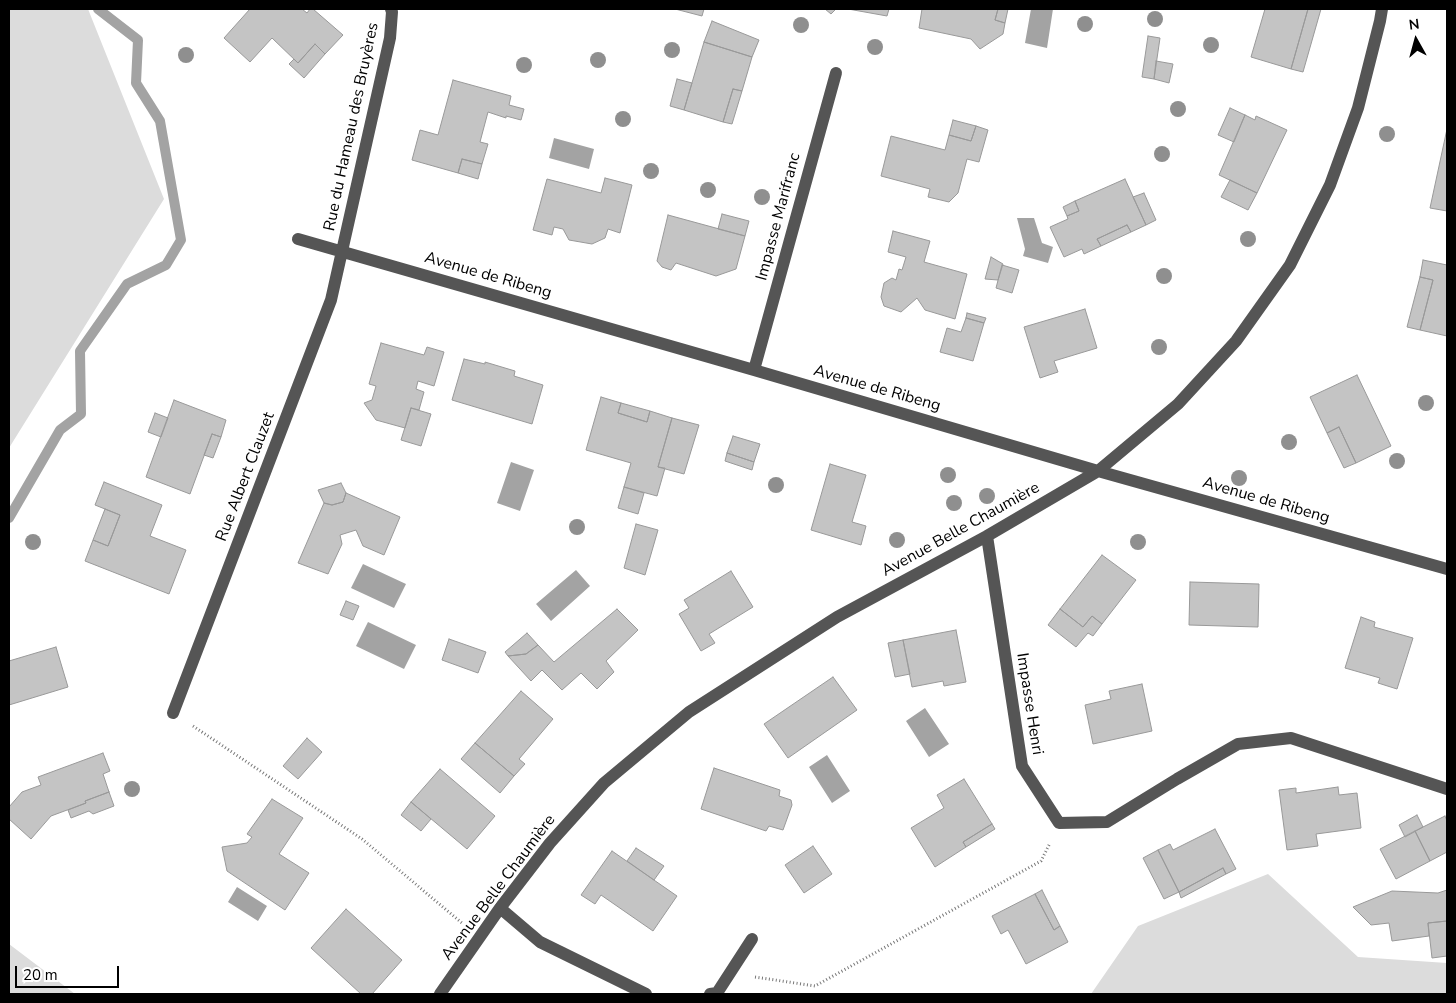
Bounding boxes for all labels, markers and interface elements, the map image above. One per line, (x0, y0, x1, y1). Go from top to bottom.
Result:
north arrow (1391, 15, 1441, 65)
text: N (1408, 15, 1420, 35)
street label: Rue du Hameau des Bruyères (320, 21, 384, 233)
street label: Impasse Marifranc (753, 151, 805, 283)
street label: Avenue de Ribeng (422, 249, 554, 303)
street label: Avenue de Ribeng (811, 362, 943, 416)
street label: Rue Albert Clauzet (213, 410, 279, 544)
street label: Avenue de Ribeng (1200, 474, 1332, 528)
street label: Avenue Belle Chaumière (879, 479, 1043, 581)
street label: Impasse Henri (1011, 652, 1047, 756)
street label: Avenue Belle Chaumière (438, 811, 560, 965)
scale bar (18, 956, 121, 988)
text: 20 m (23, 965, 58, 985)

